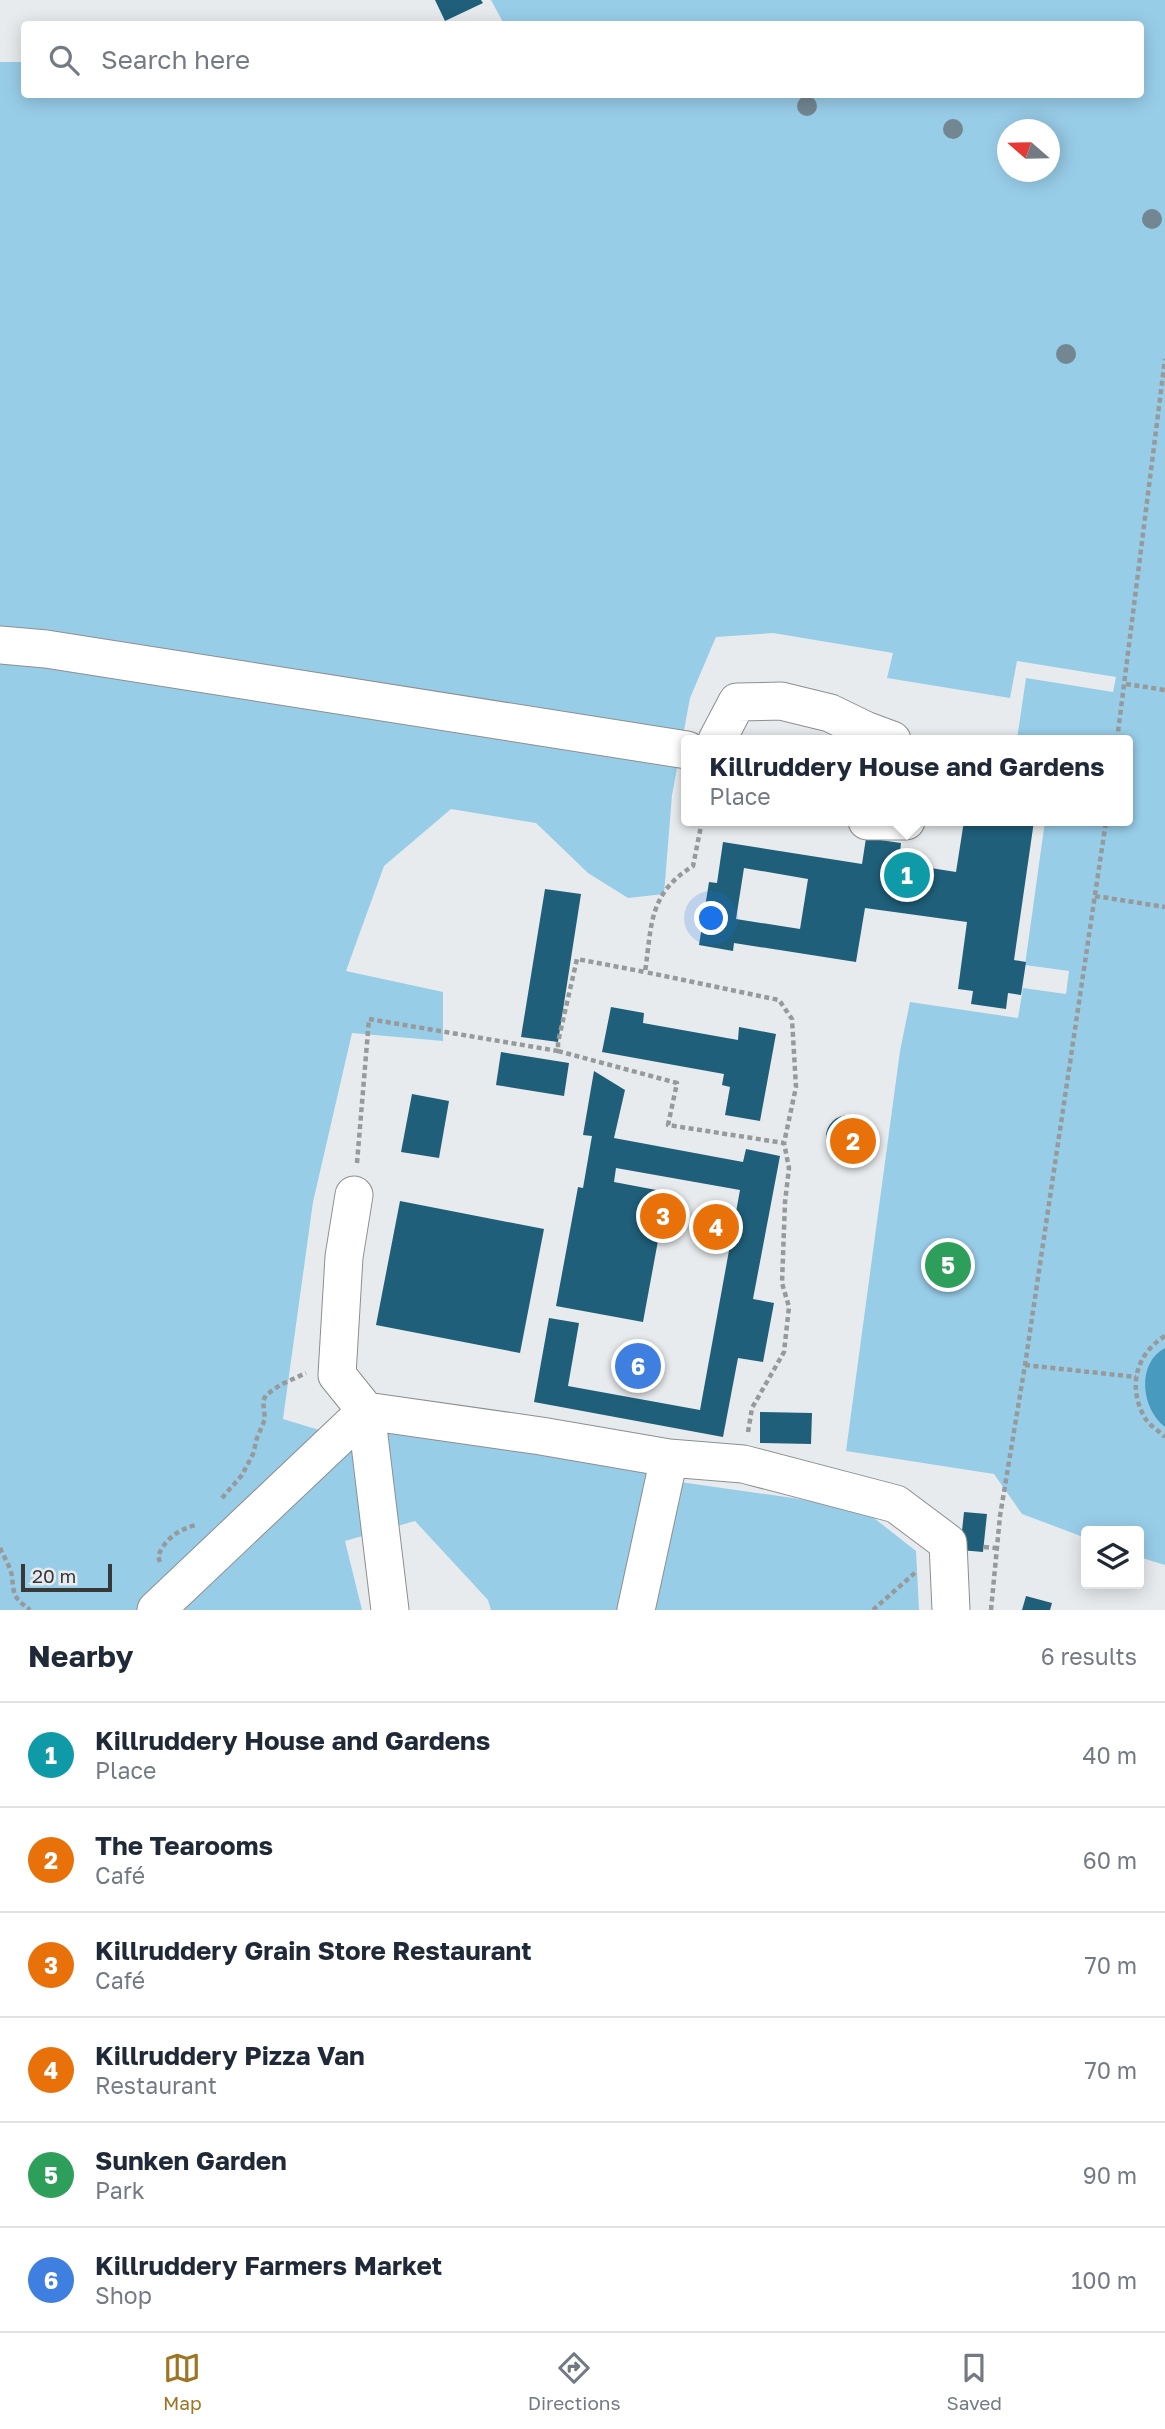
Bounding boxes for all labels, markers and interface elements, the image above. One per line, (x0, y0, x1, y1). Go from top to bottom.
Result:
search box (21, 21, 1144, 98)
icon: search (45, 41, 83, 79)
text: Search here (101, 44, 250, 75)
north arrow (997, 119, 1060, 182)
popup (681, 735, 1133, 826)
text: Killruddery House and Gardens (709, 751, 1105, 782)
text: Place (709, 782, 771, 810)
pin: 1 (884, 849, 930, 901)
your location (694, 901, 728, 935)
pin: 2 (830, 1115, 876, 1167)
pin: 3 (640, 1190, 686, 1242)
pin: 4 (693, 1201, 739, 1253)
pin: 5 (925, 1239, 971, 1291)
pin: 6 (615, 1340, 661, 1392)
map controls (1081, 1526, 1144, 1589)
button: layers (1081, 1526, 1144, 1589)
scale bar (21, 1561, 112, 1593)
text: 20 m (32, 1564, 76, 1587)
text: Nearby (28, 1638, 133, 1674)
text: 6 results (1041, 1642, 1137, 1670)
text: Killruddery House and Gardens (95, 1725, 490, 1756)
text: 1 (45, 1741, 57, 1769)
text: 40 m (1083, 1741, 1137, 1769)
text: Place (95, 1756, 156, 1784)
text: The Tearooms (95, 1830, 273, 1861)
text: 2 (44, 1846, 58, 1874)
text: 60 m (1083, 1846, 1137, 1874)
text: Café (95, 1861, 145, 1889)
text: Killruddery Grain Store Restaurant (95, 1935, 532, 1966)
text: 3 (44, 1951, 58, 1979)
text: 70 m (1084, 1951, 1137, 1979)
text: Café (95, 1966, 145, 1994)
text: Killruddery Pizza Van (95, 2040, 365, 2071)
text: 4 (44, 2056, 58, 2084)
text: 70 m (1084, 2056, 1137, 2084)
text: Restaurant (95, 2071, 217, 2099)
text: Sunken Garden (95, 2145, 287, 2176)
text: 5 (44, 2161, 58, 2189)
text: 90 m (1083, 2161, 1137, 2189)
text: Park (95, 2176, 145, 2204)
text: Killruddery Farmers Market (95, 2250, 442, 2281)
text: 6 (44, 2266, 58, 2294)
text: 100 m (1071, 2266, 1137, 2294)
text: Shop (95, 2281, 152, 2309)
tab: Map (163, 2349, 202, 2414)
tab: Directions (528, 2349, 621, 2414)
tab: Saved (947, 2349, 1002, 2414)

